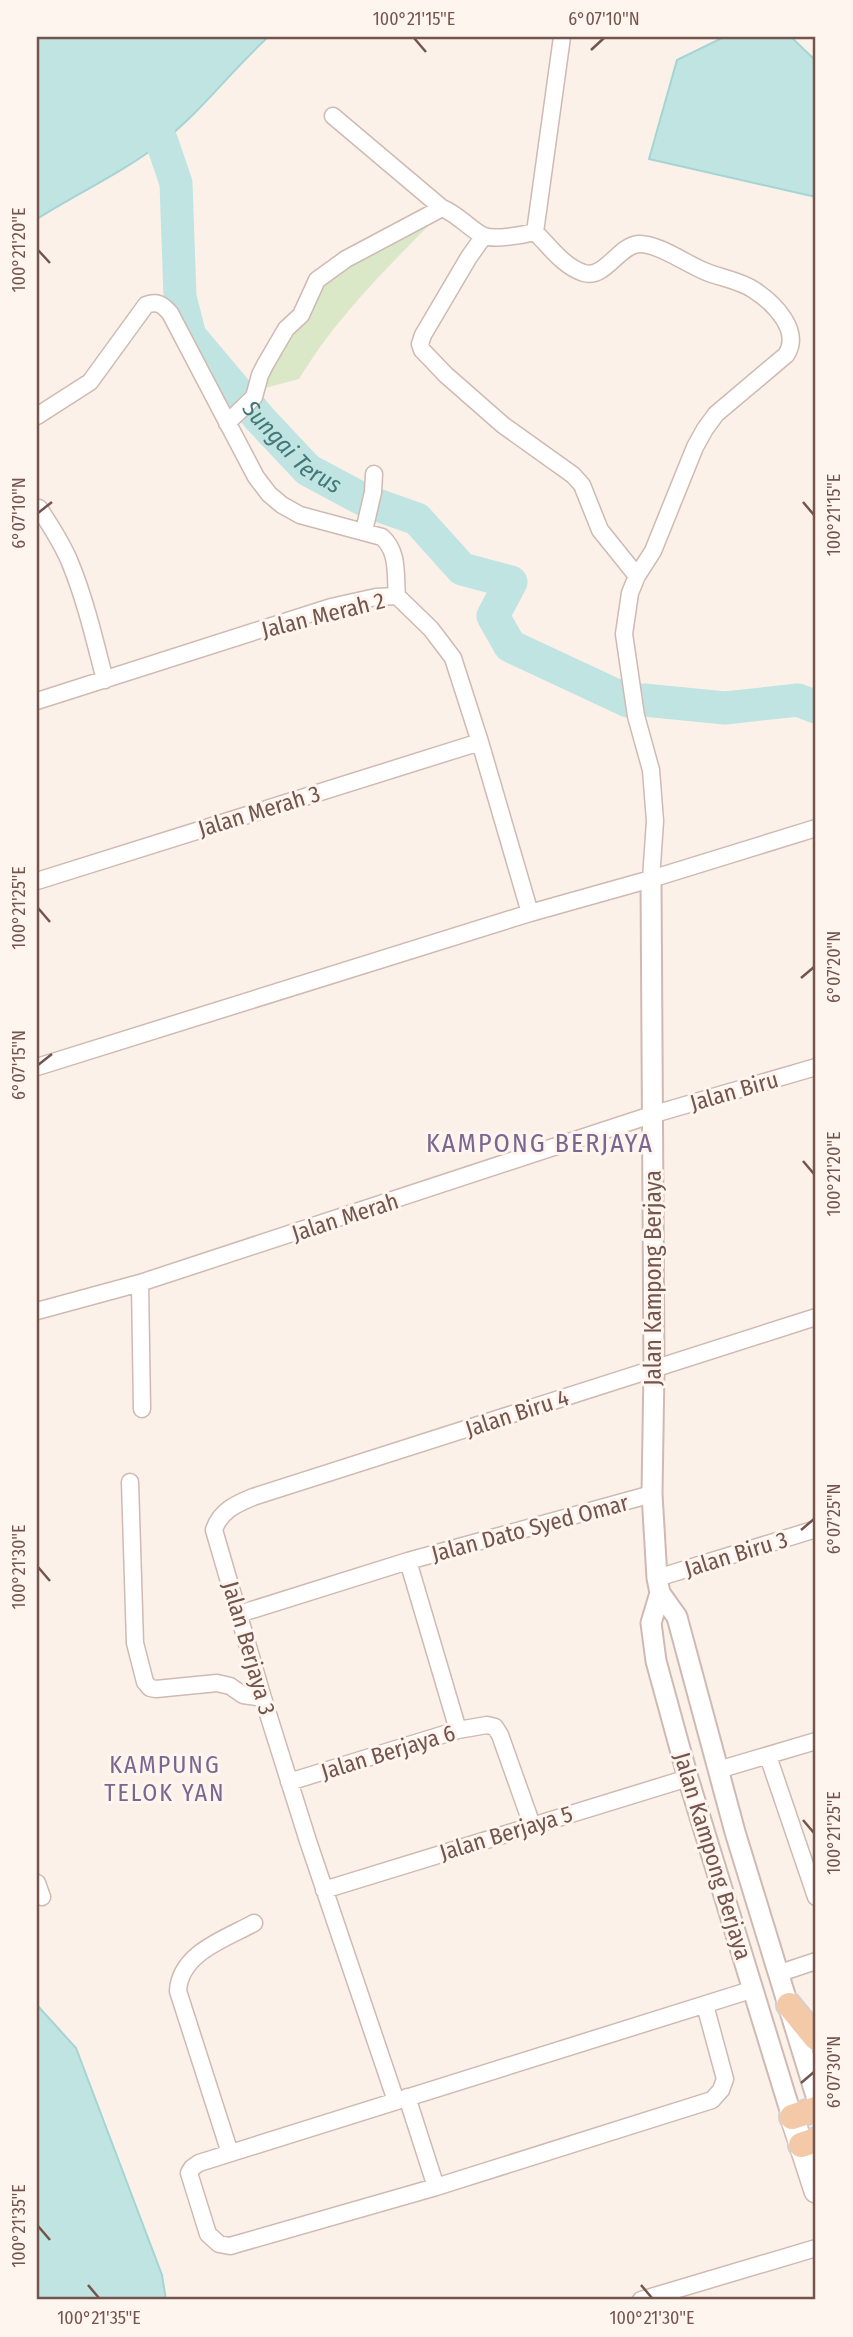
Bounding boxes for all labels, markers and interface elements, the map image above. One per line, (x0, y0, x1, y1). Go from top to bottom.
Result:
text: 100°21'15"E (373, 8, 455, 30)
text: 6°07'10"N (568, 8, 640, 30)
text: 100°21'20"E (8, 208, 30, 292)
water label: Sungai Terus (236, 394, 346, 499)
text: 100°21'15"E (823, 474, 845, 556)
text: 6°07'10"N (8, 477, 30, 549)
street label: Jalan Merah 2 (258, 586, 388, 644)
street label: Jalan Merah 3 (195, 779, 323, 843)
text: 100°21'25"E (8, 866, 30, 950)
text: 6°07'20"N (823, 931, 845, 1003)
text: 6°07'15"N (8, 1030, 30, 1100)
street label: Jalan Biru (687, 1065, 781, 1117)
district label: KAMPONG BERJAYA (426, 1128, 654, 1159)
text: 100°21'20"E (823, 1132, 845, 1216)
street label: Jalan Kampong Berjaya (639, 1170, 667, 1386)
street label: Jalan Merah (288, 1187, 402, 1247)
street label: Jalan Biru 4 (462, 1383, 572, 1443)
text: 6°07'25"N (823, 1484, 845, 1554)
street label: Jalan Dato Syed Omar (428, 1488, 632, 1568)
text: 100°21'30"E (8, 1525, 30, 1609)
street label: Jalan Biru 3 (681, 1525, 791, 1583)
street label: Jalan Berjaya 3 (217, 1578, 281, 1718)
street label: Jalan Berjaya 6 (318, 1718, 458, 1786)
street label: Jalan Kampong Berjaya (668, 1749, 758, 1963)
district label: KAMPUNG TELOK YAN (104, 1751, 226, 1807)
text: 100°21'25"E (823, 1791, 845, 1875)
street label: Jalan Berjaya 5 (436, 1799, 576, 1867)
text: 6°07'30"N (823, 2036, 845, 2108)
text: 100°21'35"E (8, 2184, 30, 2268)
text: 100°21'35"E (57, 2307, 141, 2329)
text: 100°21'30"E (610, 2307, 694, 2329)

